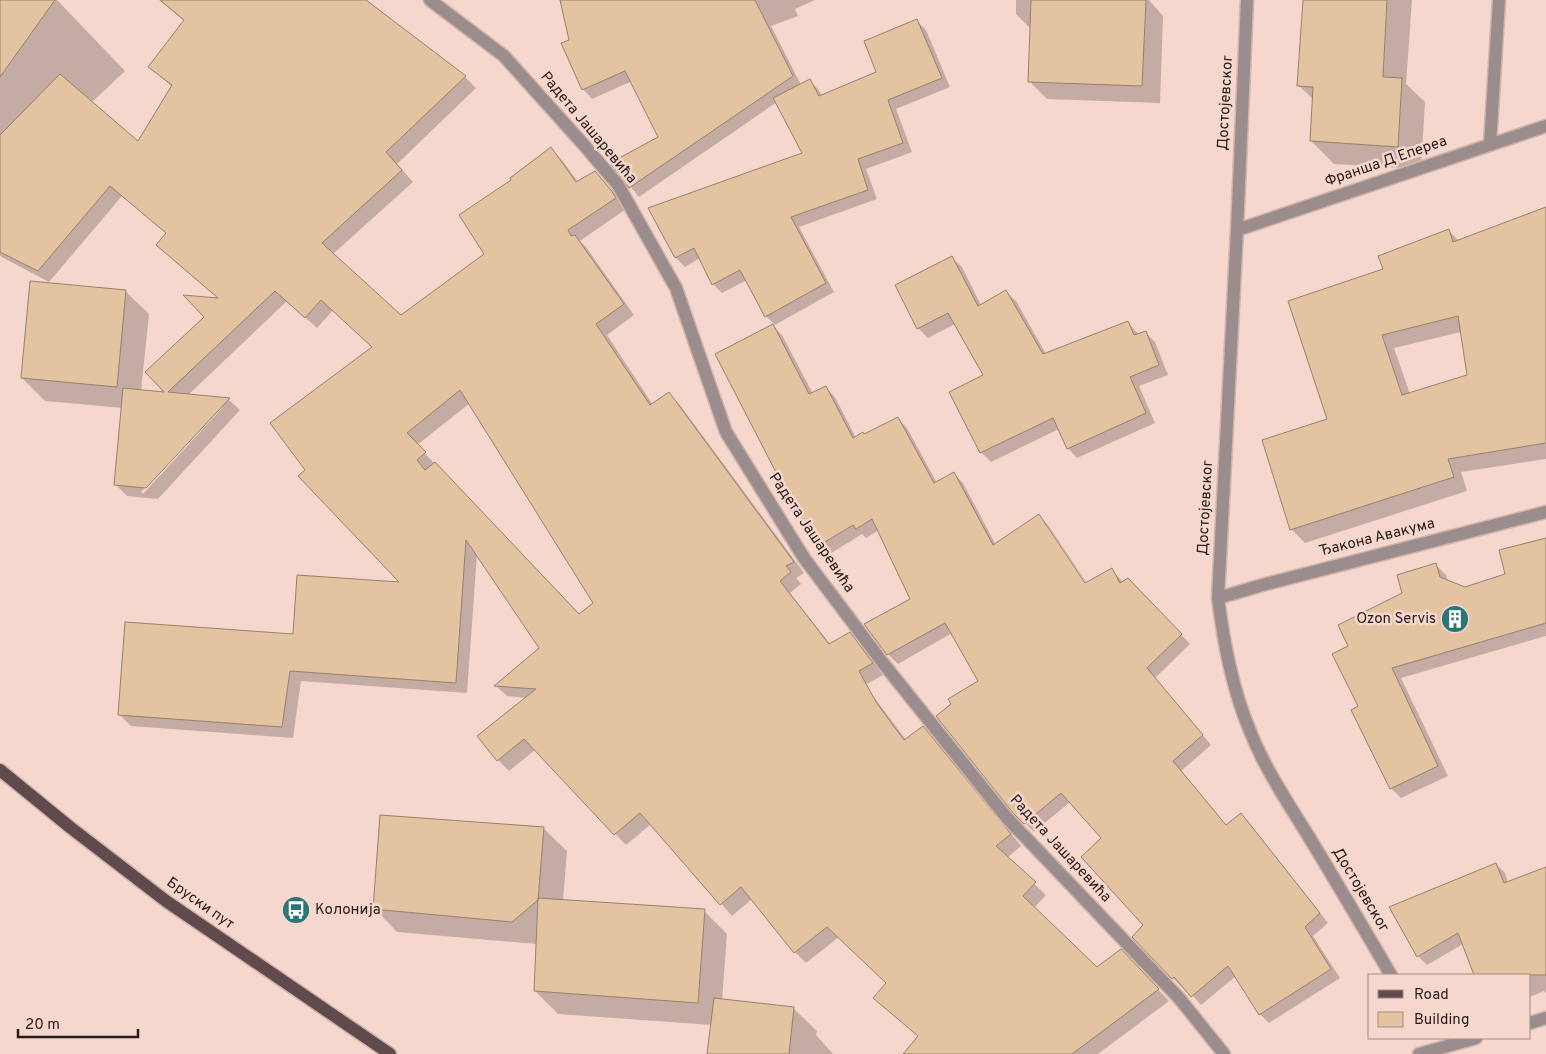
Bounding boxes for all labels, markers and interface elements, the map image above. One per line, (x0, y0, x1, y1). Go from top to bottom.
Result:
street label: Достојевског (1214, 55, 1238, 151)
street label: Радета Јашаревића (536, 68, 640, 188)
street label: Франша Д Епереа (1322, 132, 1450, 192)
street label: Достојевског (1194, 460, 1218, 556)
street label: Радета Јашаревића (764, 469, 858, 597)
street label: Ђакона Авакума (1317, 514, 1437, 562)
building icon: Ozon Servis (1440, 604, 1470, 634)
place label: Ozon Servis (1356, 610, 1436, 629)
street label: Радета Јашаревића (1005, 791, 1115, 907)
street label: Достојевског (1327, 844, 1393, 936)
street label: Бруски пут (162, 874, 238, 934)
bus stop icon: Колонија (281, 895, 311, 925)
place label: Колонија (315, 901, 381, 920)
legend (1368, 974, 1531, 1039)
text: Road (1414, 986, 1449, 1005)
scale bar (18, 1006, 138, 1038)
text: Building (1414, 1011, 1469, 1030)
text: 20 m (25, 1016, 60, 1035)

